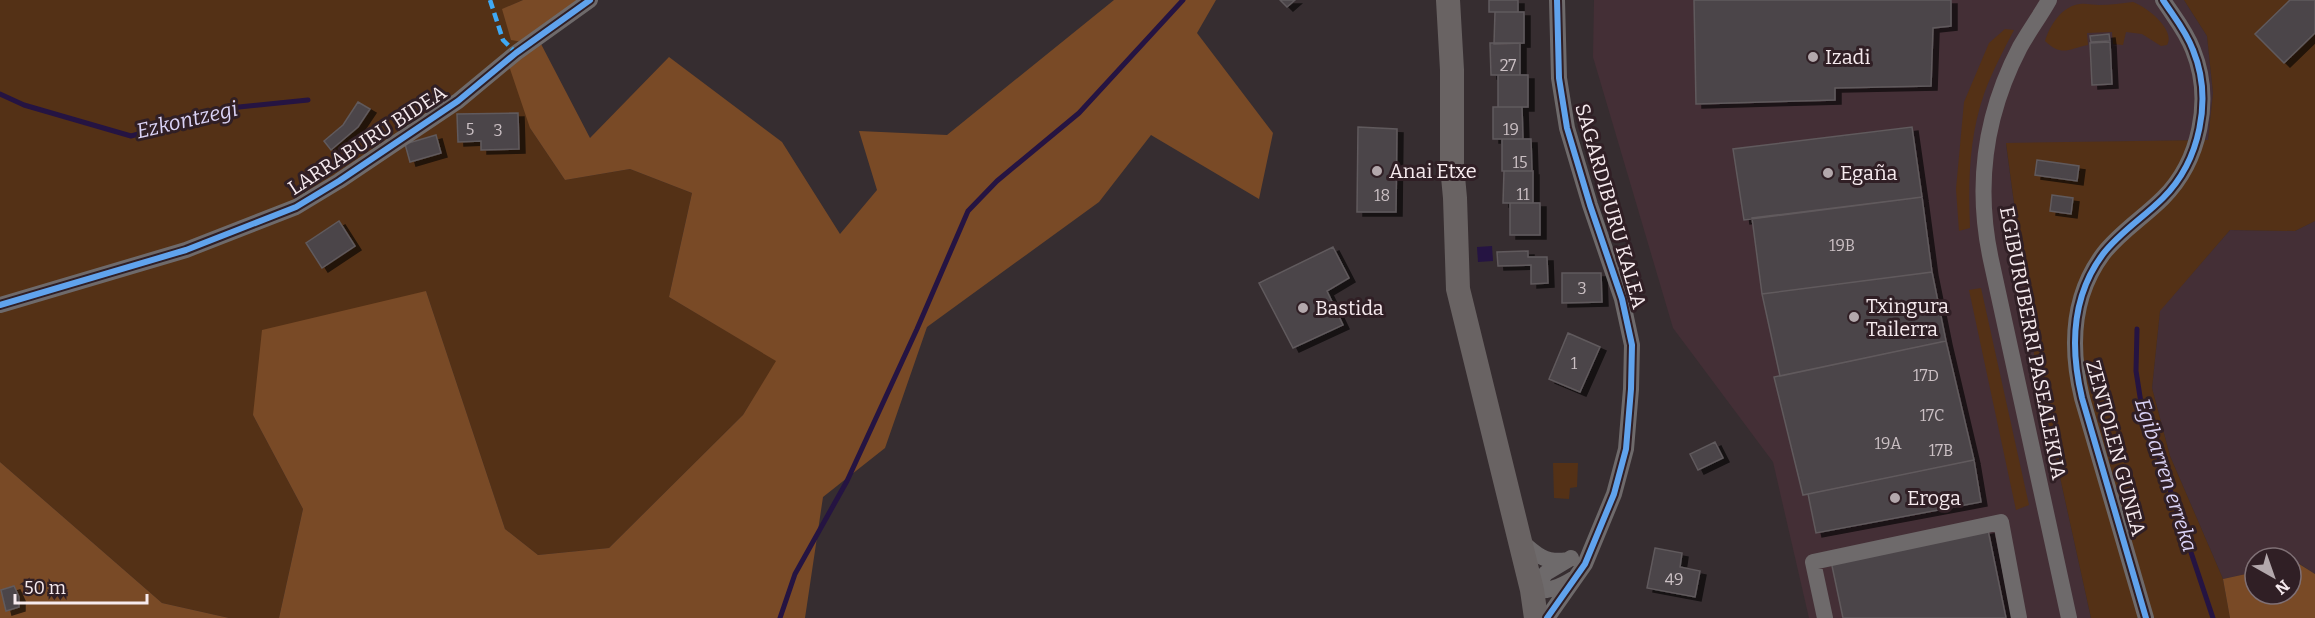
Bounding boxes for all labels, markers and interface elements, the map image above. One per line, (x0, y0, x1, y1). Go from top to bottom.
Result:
place label: Izadi (1825, 45, 1870, 69)
marker: Izadi (1806, 50, 1820, 64)
house number: 27 (1500, 56, 1516, 75)
street label: LARRABURU BIDEA (283, 79, 451, 200)
water label: Ezkontzegi (134, 96, 240, 144)
street label: SAGARDIBURU KALEA (1570, 101, 1652, 312)
house number: 5 (466, 120, 474, 139)
house number: 19 (1503, 120, 1519, 139)
house number: 3 (493, 121, 503, 140)
house number: 15 (1512, 153, 1528, 172)
place label: Anai Etxe (1389, 159, 1477, 183)
place label: Egaña (1840, 161, 1898, 185)
marker: Anai Etxe (1370, 164, 1384, 178)
marker: Egaña (1821, 166, 1835, 180)
house number: 11 (1517, 185, 1530, 204)
house number: 18 (1374, 186, 1390, 205)
street label: EGIBURUBERRI PASEALEKUA (1995, 204, 2071, 482)
house number: 19B (1829, 236, 1855, 255)
house number: 3 (1577, 279, 1587, 298)
place label: Txingura Tailerra (1866, 294, 1949, 341)
place label: Bastida (1315, 296, 1384, 320)
marker: Bastida (1296, 301, 1310, 315)
marker: Txingura Tailerra (1847, 310, 1861, 324)
house number: 1 (1571, 354, 1578, 373)
street label: ZENTOLEN GUNEA (2081, 357, 2151, 539)
house number: 17D (1913, 366, 1939, 385)
water label: Egibarren erreka (2129, 395, 2203, 555)
house number: 17C (1920, 406, 1944, 425)
house number: 19A (1874, 434, 1902, 453)
house number: 17B (1929, 441, 1953, 460)
place label: Eroga (1907, 486, 1961, 510)
marker: Eroga (1888, 491, 1902, 505)
north arrow (2243, 546, 2303, 606)
scale bar (15, 567, 147, 605)
house number: 49 (1665, 570, 1683, 589)
text: N (2271, 576, 2293, 598)
text: 50 m (24, 577, 66, 599)

